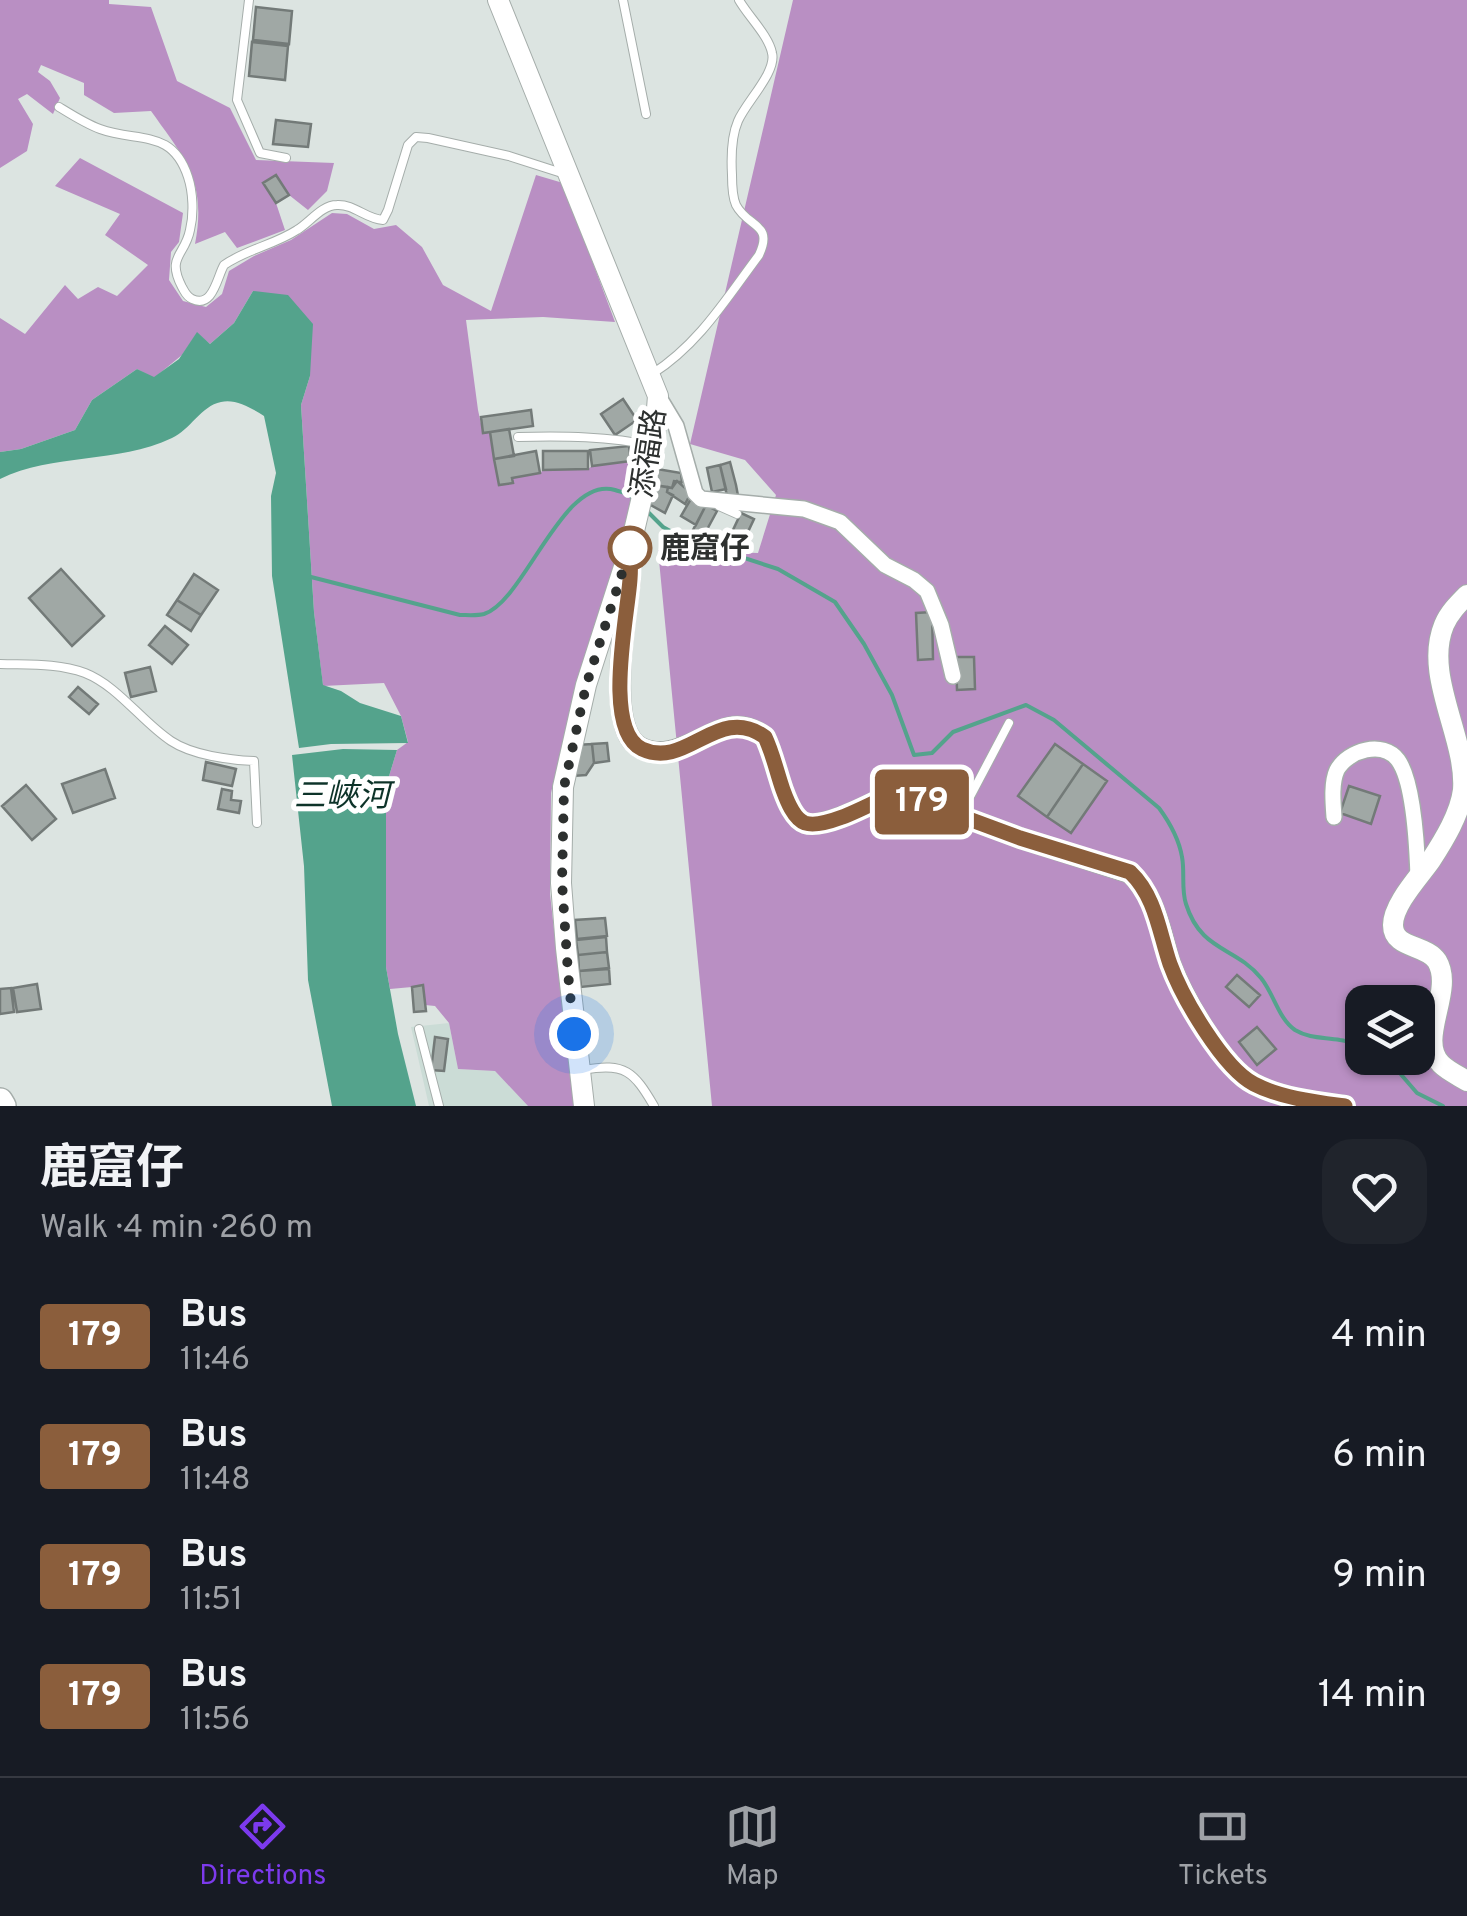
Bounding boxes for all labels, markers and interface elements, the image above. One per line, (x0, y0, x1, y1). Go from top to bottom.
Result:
street label: 添福路 (625, 406, 676, 501)
marker: 鹿窟仔 (609, 527, 651, 569)
place label: 鹿窟仔 (660, 532, 750, 569)
line badge: 179 (864, 770, 980, 834)
water label: 三峽河 (294, 778, 396, 818)
text: 179 (895, 780, 949, 824)
map controls (1345, 985, 1435, 1075)
button: layers (1345, 985, 1435, 1075)
your location (549, 1009, 599, 1059)
button: heart (1322, 1139, 1427, 1244)
text: 鹿窟仔 (40, 1141, 184, 1201)
text: Walk · 4 min · 260 m (40, 1209, 313, 1249)
text: Bus (180, 1292, 247, 1341)
text: 4 min (1331, 1312, 1427, 1361)
text: 179 (68, 1314, 122, 1358)
text: 11:46 (180, 1341, 250, 1381)
text: Bus (180, 1412, 247, 1461)
text: 6 min (1332, 1432, 1427, 1481)
text: 179 (68, 1434, 122, 1478)
text: 11:48 (180, 1461, 251, 1501)
text: Bus (180, 1532, 247, 1581)
text: 9 min (1332, 1552, 1427, 1601)
text: 179 (68, 1554, 122, 1598)
text: 11:51 (180, 1581, 243, 1621)
text: Bus (180, 1652, 247, 1701)
text: 14 min (1318, 1672, 1427, 1721)
text: 179 (68, 1674, 122, 1718)
text: 11:56 (180, 1701, 250, 1741)
tab: Directions (199, 1799, 326, 1895)
tab: Map (725, 1799, 780, 1895)
tab: Tickets (1178, 1799, 1268, 1895)

